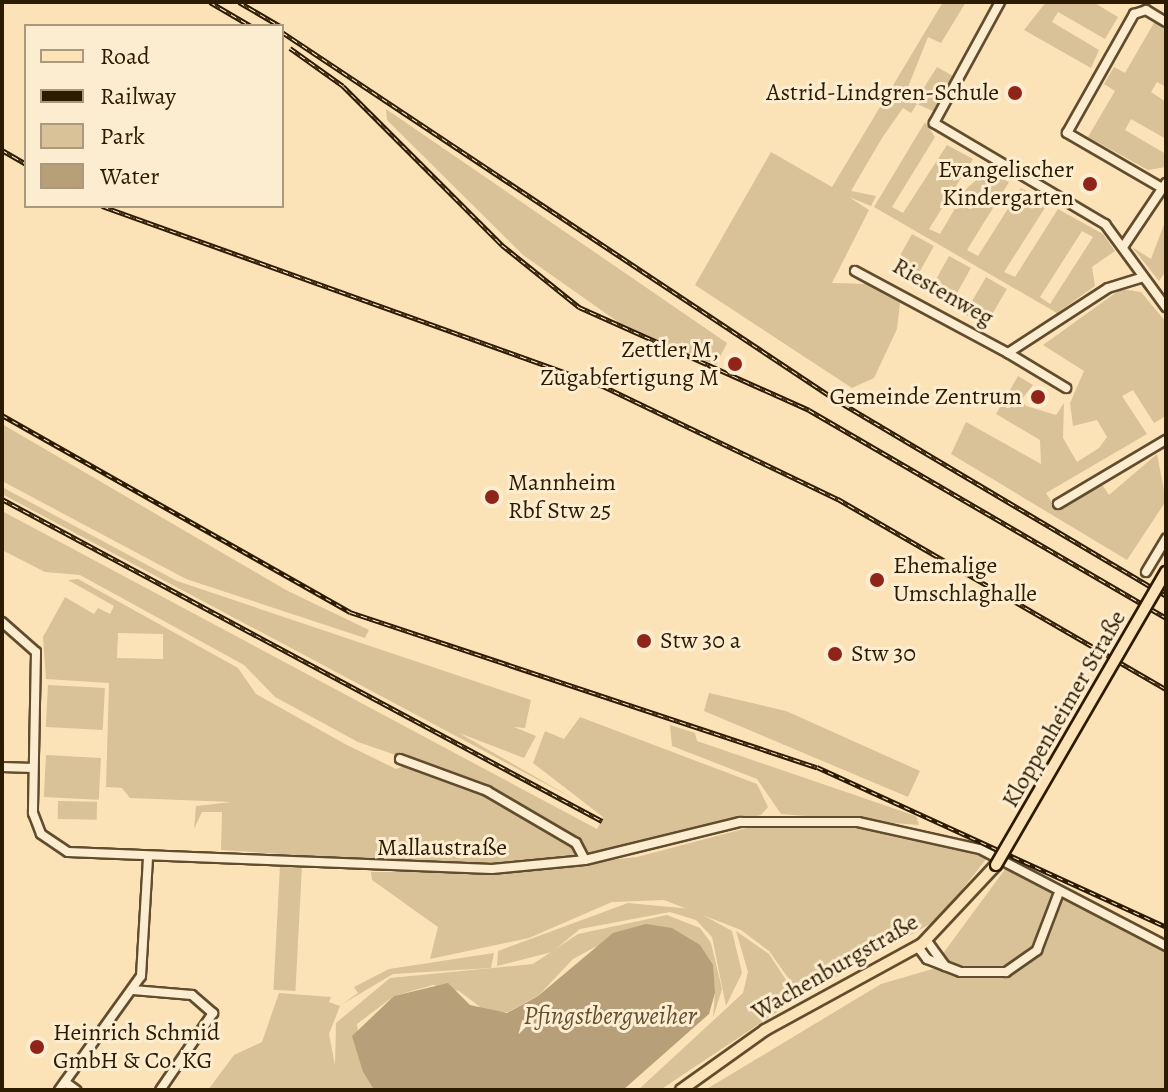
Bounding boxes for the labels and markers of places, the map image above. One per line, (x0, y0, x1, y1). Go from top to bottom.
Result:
place label: Astrid-Lindgren-Schule (766, 79, 999, 107)
marker: Astrid-Lindgren-Schule (1006, 84, 1024, 102)
place label: Evangelischer Kindergarten (938, 156, 1074, 212)
marker: Evangelischer Kindergarten (1081, 175, 1099, 193)
place label: Zettler M, Zugabfertigung M (540, 336, 719, 392)
marker: Zettler M, Zugabfertigung M (726, 355, 744, 373)
place label: Gemeinde Zentrum (830, 383, 1022, 411)
marker: Gemeinde Zentrum (1029, 388, 1047, 406)
place label: Mannheim Rbf Stw 25 (508, 469, 616, 525)
marker: Mannheim Rbf Stw 25 (483, 488, 501, 506)
place label: Ehemalige Umschlaghalle (893, 552, 1037, 608)
marker: Ehemalige Umschlaghalle (868, 571, 886, 589)
place label: Stw 30 a (660, 627, 741, 655)
marker: Stw 30 a (635, 632, 653, 650)
place label: Stw 30 (851, 640, 916, 668)
marker: Stw 30 (826, 645, 844, 663)
place label: Heinrich Schmid GmbH & Co. KG (53, 1019, 220, 1075)
marker: Heinrich Schmid GmbH & Co. KG (28, 1038, 46, 1056)

